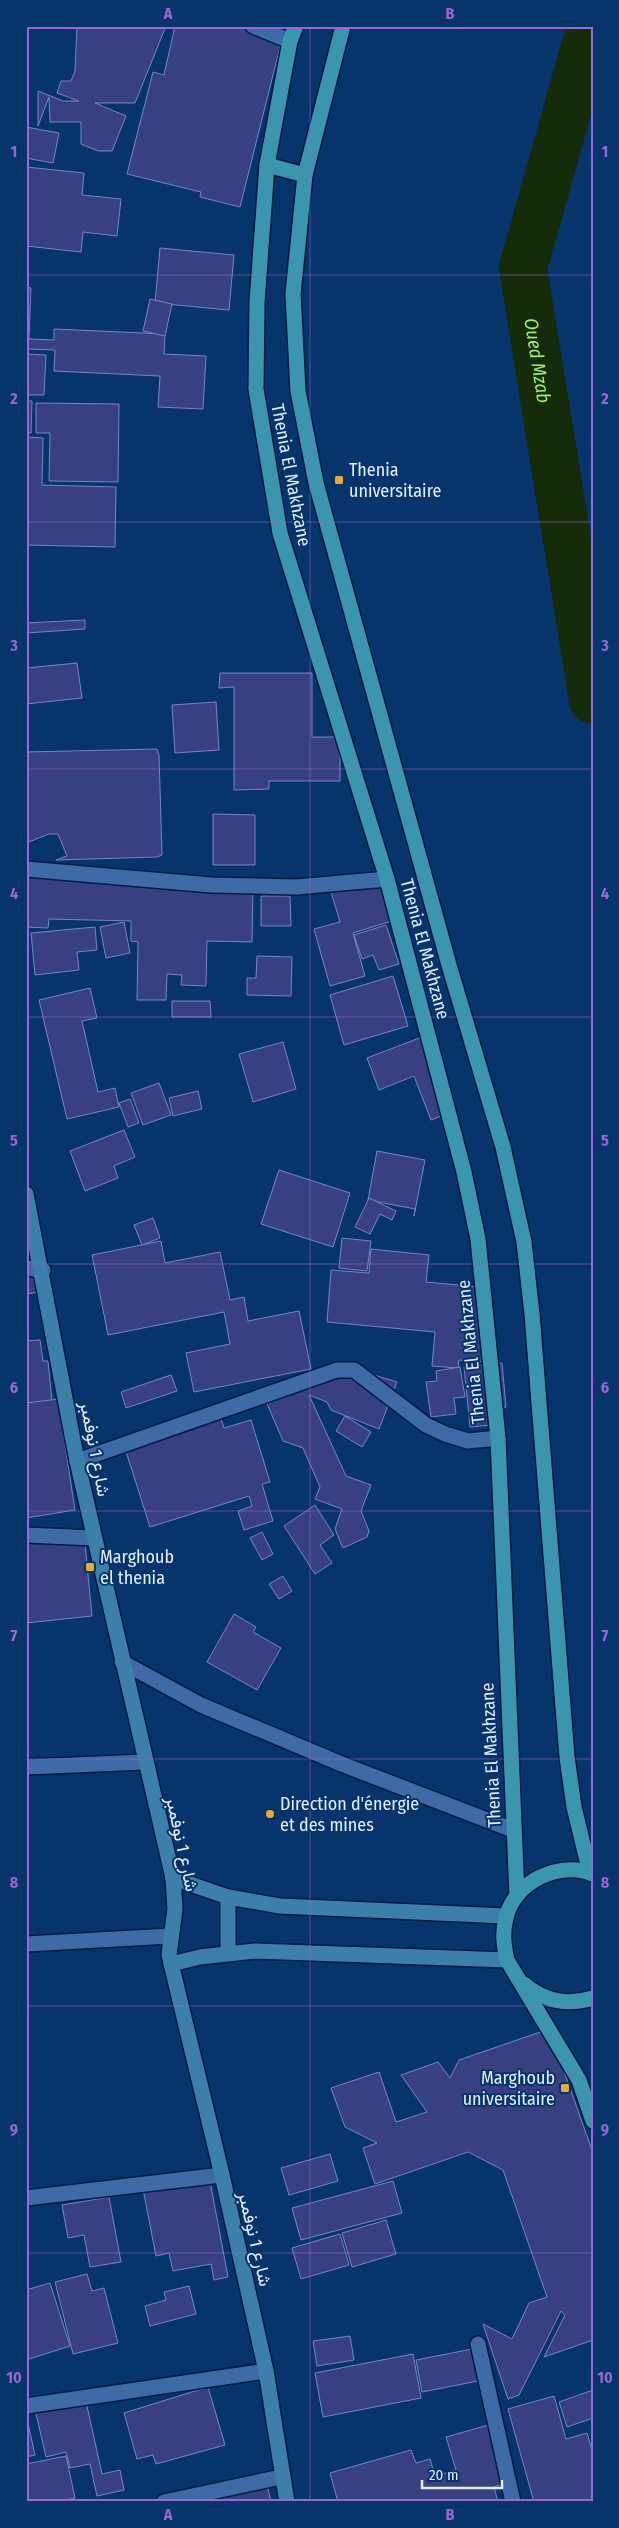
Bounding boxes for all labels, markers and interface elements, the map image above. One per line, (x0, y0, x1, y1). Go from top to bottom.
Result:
text: A (163, 4, 173, 23)
text: B (446, 4, 455, 23)
text: 1 (11, 142, 17, 161)
text: 1 (602, 142, 608, 161)
water label: Oued Mzab (519, 316, 556, 405)
text: 2 (9, 389, 18, 408)
text: 2 (600, 389, 609, 408)
street label: Thenia El Makhzane (266, 402, 316, 548)
place label: Thenia universitaire (349, 459, 441, 502)
marker: Thenia universitaire (333, 474, 345, 486)
text: 3 (9, 636, 18, 655)
text: 3 (600, 636, 609, 655)
street label: Thenia El Makhzane (396, 876, 454, 1022)
text: 4 (10, 884, 18, 903)
text: 4 (601, 884, 609, 903)
text: 5 (10, 1131, 18, 1150)
text: 5 (601, 1131, 609, 1150)
street label: Thenia El Makhzane (452, 1279, 490, 1425)
text: 6 (10, 1378, 18, 1397)
text: 6 (601, 1378, 609, 1397)
street label: شارع 1 نوفمبر (74, 1399, 115, 1499)
place label: Marghoub el thenia (100, 1546, 174, 1589)
marker: Marghoub el thenia (84, 1561, 96, 1573)
text: 7 (11, 1626, 18, 1645)
text: 7 (602, 1626, 609, 1645)
street label: Thenia El Makhzane (476, 1682, 506, 1828)
place label: Direction d'énergie et des mines (280, 1793, 419, 1836)
street label: شارع 1 نوفمبر (160, 1794, 203, 1894)
marker: Direction d'énergie et des mines (264, 1808, 276, 1820)
text: 8 (10, 1873, 19, 1892)
text: 8 (601, 1873, 610, 1892)
place label: Marghoub universitaire (463, 2067, 555, 2110)
marker: Marghoub universitaire (559, 2082, 571, 2094)
text: 9 (10, 2120, 18, 2139)
text: 9 (601, 2120, 609, 2139)
street label: شارع 1 نوفمبر (232, 2188, 277, 2289)
text: 10 (6, 2368, 22, 2387)
text: 10 (597, 2368, 613, 2387)
scale bar (422, 2458, 502, 2490)
text: 20 m (429, 2466, 459, 2484)
text: A (163, 2505, 173, 2524)
text: B (446, 2505, 455, 2524)

